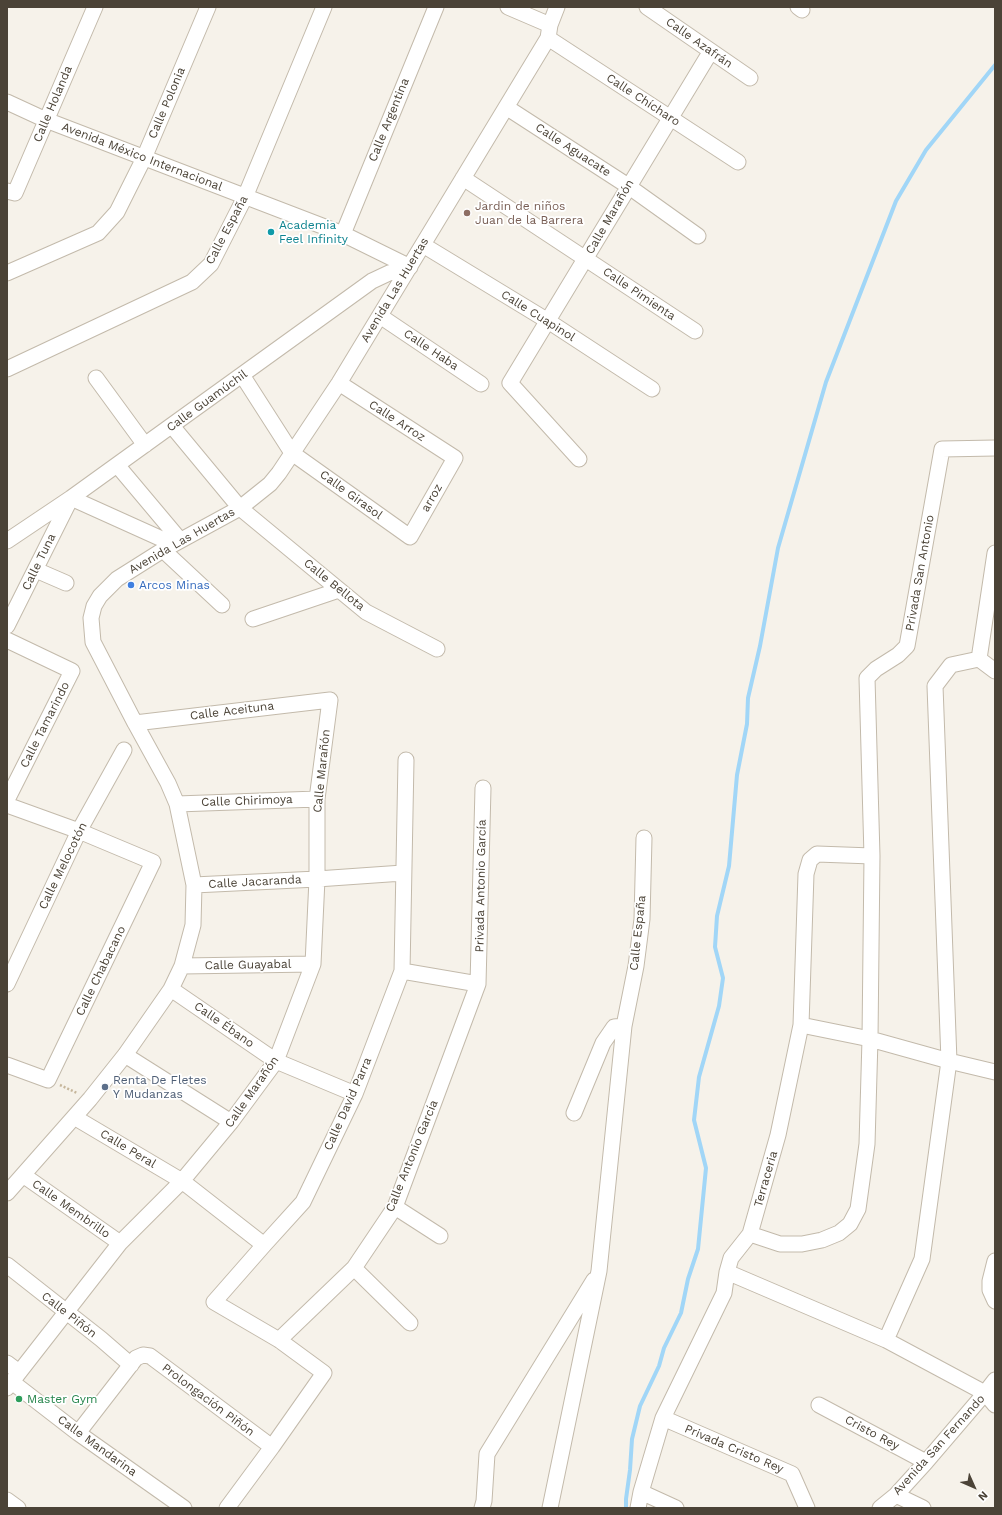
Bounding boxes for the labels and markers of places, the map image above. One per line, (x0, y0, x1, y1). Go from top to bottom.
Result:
place label: Jardin de niños Juan de la Barrera (475, 199, 583, 227)
marker: Jardin de niños Juan de la Barrera (462, 208, 472, 218)
place label: Academia Feel Infinity (279, 218, 348, 246)
marker: Academia Feel Infinity (266, 227, 276, 237)
place label: Arcos Minas (139, 578, 210, 592)
marker: Arcos Minas (126, 580, 136, 590)
place label: Renta De Fletes Y Mudanzas (113, 1073, 207, 1101)
marker: Renta De Fletes Y Mudanzas (100, 1082, 110, 1092)
place label: Master Gym (27, 1392, 97, 1406)
marker: Master Gym (14, 1394, 24, 1404)

